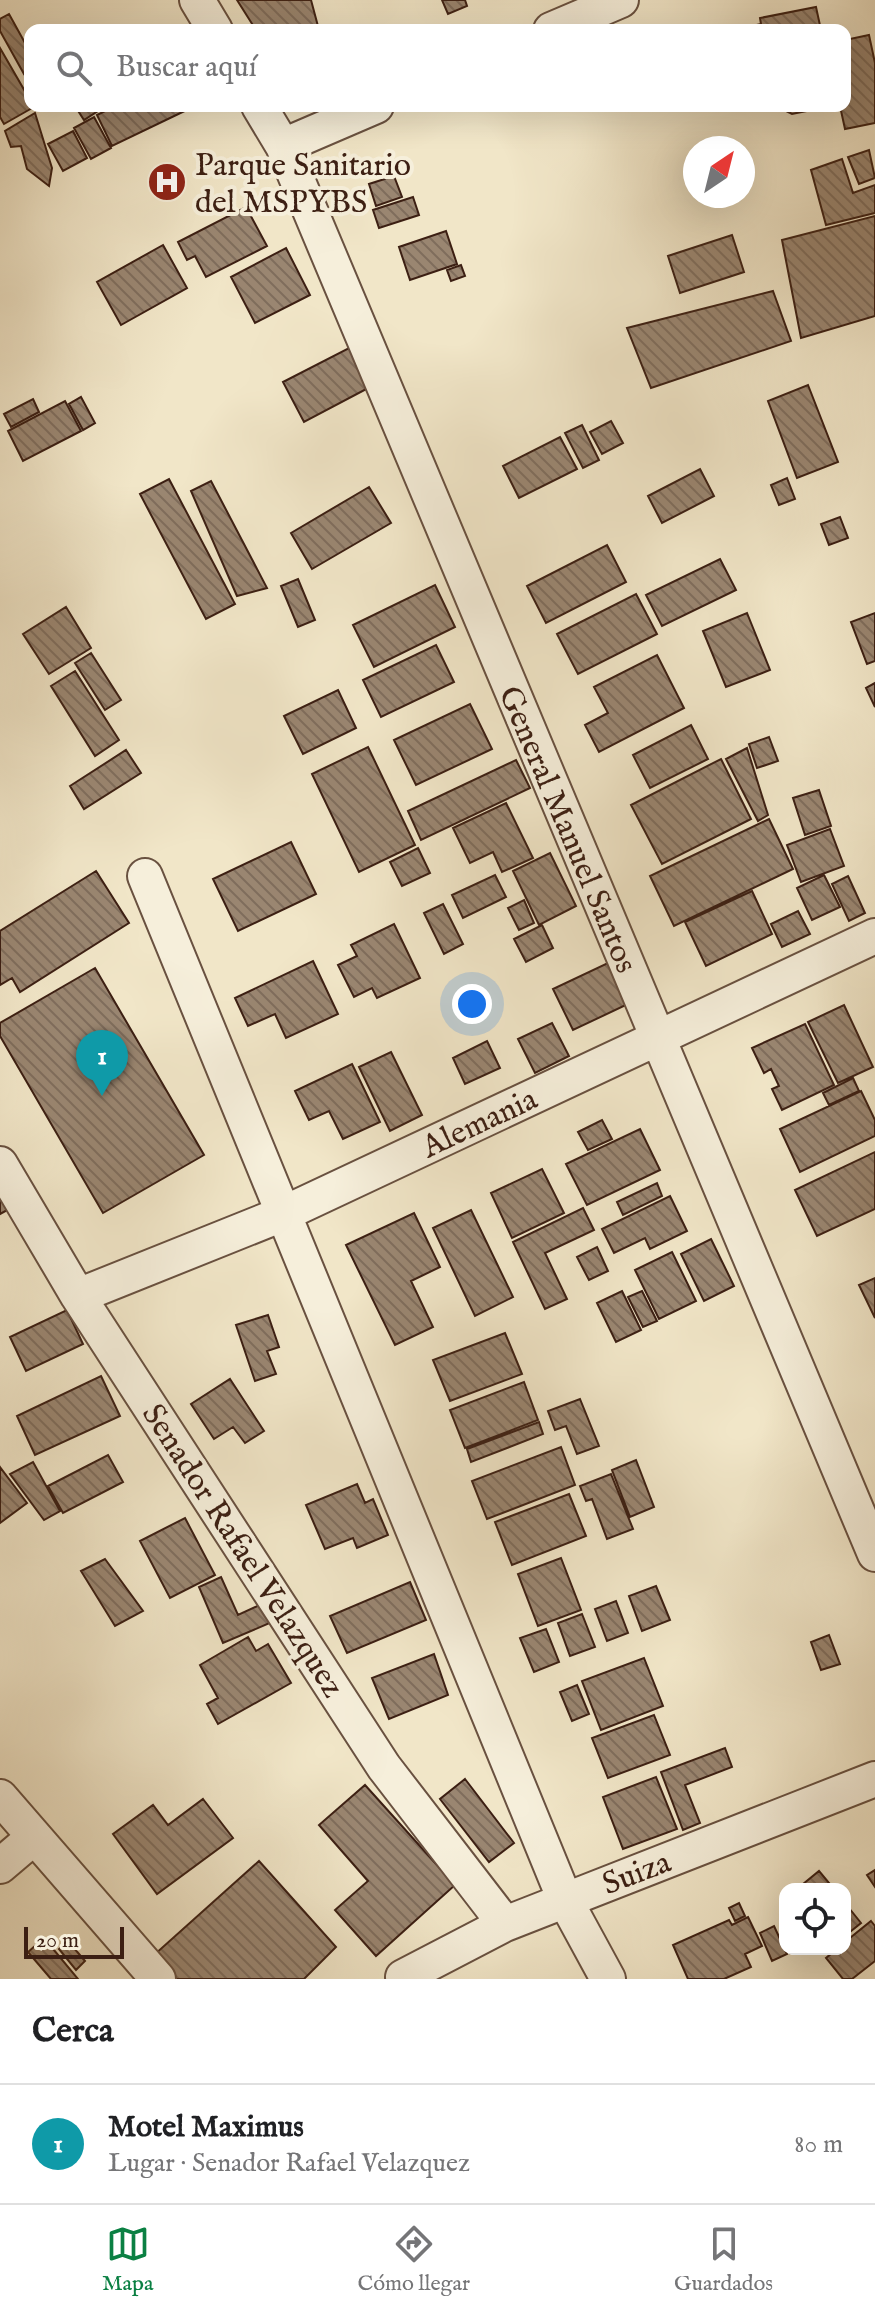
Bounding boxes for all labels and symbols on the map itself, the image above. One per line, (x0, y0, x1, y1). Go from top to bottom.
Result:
north arrow (683, 136, 755, 208)
place label: Parque Sanitario del MSPYBS (195, 146, 411, 224)
hospital icon: Parque Sanitario del MSPYBS (146, 161, 188, 203)
street label: General Manuel Santos (488, 680, 646, 980)
your location (452, 984, 492, 1024)
pin: 1 (76, 1030, 128, 1096)
street label: Alemania (415, 1080, 545, 1169)
street label: Senador Rafael Velazquez (132, 1397, 352, 1706)
street label: Suiza (597, 1843, 677, 1906)
scale bar (24, 1923, 124, 1959)

